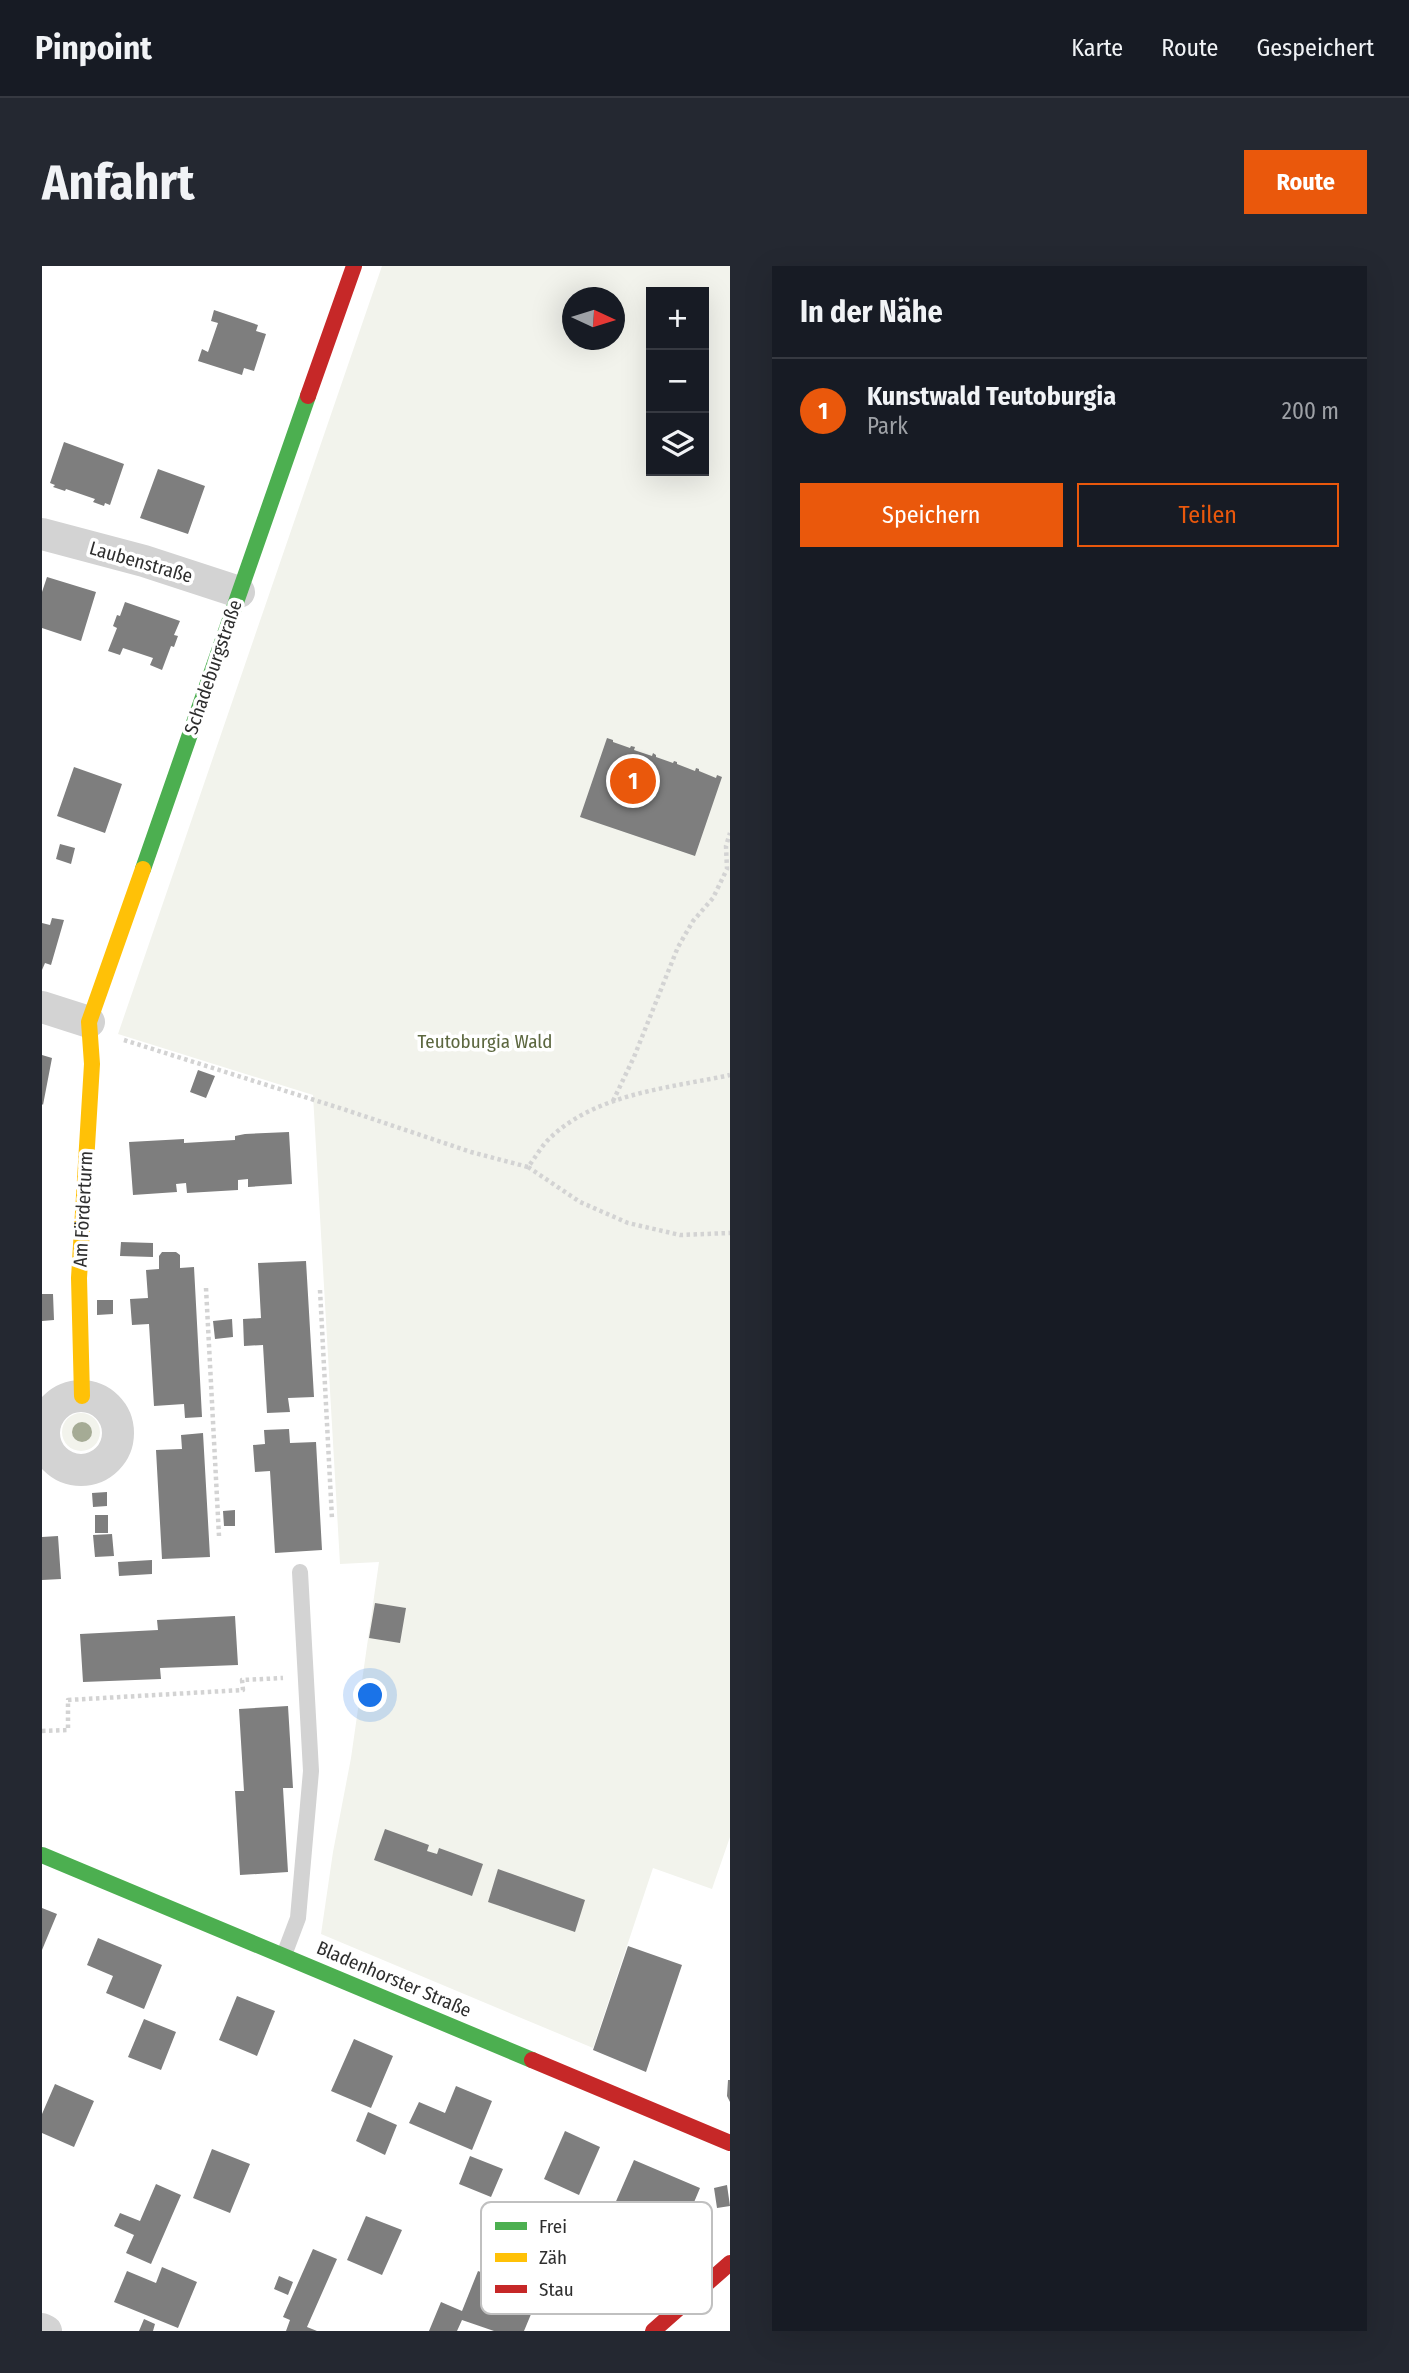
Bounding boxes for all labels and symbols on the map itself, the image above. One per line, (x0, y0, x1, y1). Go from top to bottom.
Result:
north arrow (562, 287, 625, 350)
street label: Laubenstraße (87, 536, 195, 588)
street label: Schadeburgstraße (179, 597, 247, 737)
pin: 1 (610, 755, 656, 807)
park label: Teutoburgia Wald (418, 1030, 552, 1053)
street label: Am Förderturm (68, 1150, 98, 1268)
your location (353, 1678, 387, 1712)
street label: Bladenhorster Straße (313, 1936, 475, 2022)
legend (481, 2202, 712, 2314)
text: Frei (539, 2215, 567, 2238)
text: Zäh (539, 2246, 567, 2269)
text: Stau (539, 2278, 574, 2301)

